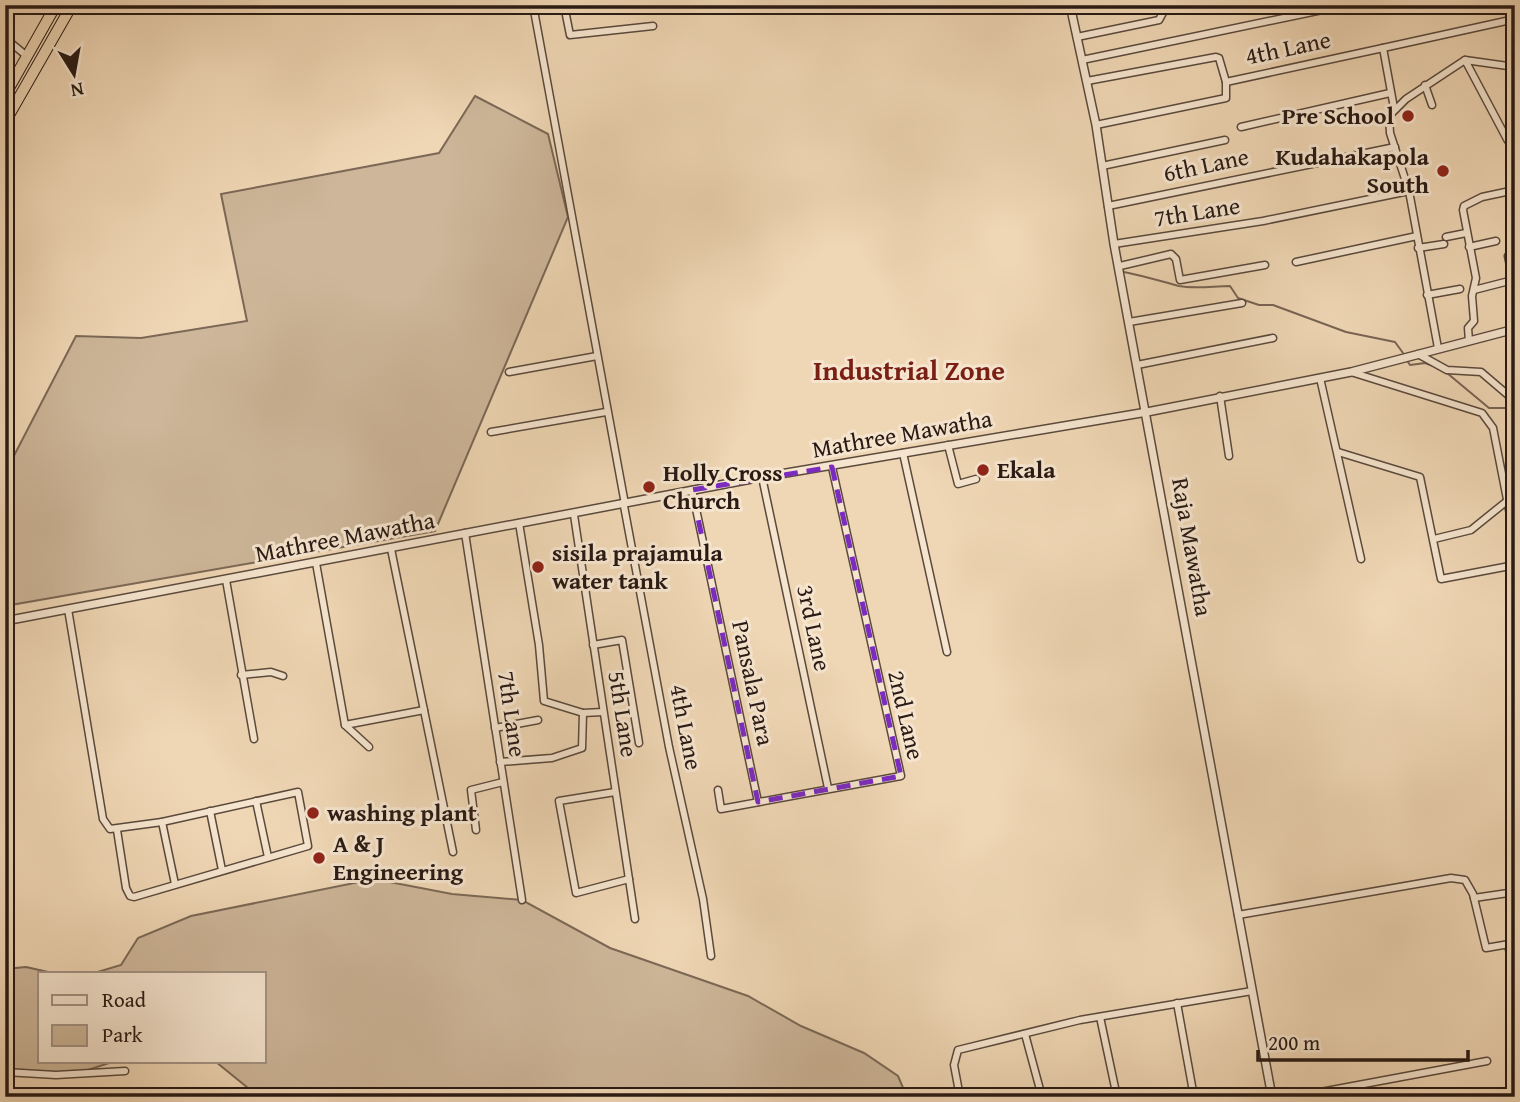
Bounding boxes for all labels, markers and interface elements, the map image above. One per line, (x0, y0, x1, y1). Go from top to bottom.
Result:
street label: 4th Lane (1242, 21, 1334, 74)
north arrow (38, 38, 108, 108)
text: N (68, 76, 86, 106)
place label: Pre School (1282, 98, 1395, 133)
marker: Pre School (1400, 108, 1416, 124)
street label: 6th Lane (1160, 138, 1252, 191)
place label: Kudahakapola South (1275, 139, 1430, 202)
marker: Kudahakapola South (1435, 163, 1451, 179)
street label: 7th Lane (1151, 187, 1242, 236)
district label: Industrial Zone (813, 349, 1005, 390)
street label: Mathree Mawatha (809, 400, 995, 467)
place label: Ekala (997, 452, 1056, 487)
place label: Holly Cross Church (663, 455, 783, 518)
marker: Ekala (975, 462, 991, 478)
street label: Raja Mawatha (1163, 475, 1222, 620)
marker: Holly Cross Church (641, 479, 657, 495)
street label: Mathree Mawatha (252, 502, 438, 571)
place label: sisila prajamula water tank (552, 535, 724, 598)
marker: sisila prajamula water tank (530, 559, 546, 575)
street label: 3rd Lane (788, 582, 841, 674)
street label: Pansala Para (723, 617, 784, 749)
street label: 2nd Lane (879, 667, 934, 763)
street label: 5th Lane (599, 668, 648, 759)
street label: 7th Lane (489, 669, 536, 759)
street label: 4th Lane (661, 681, 712, 773)
place label: washing plant (327, 795, 477, 830)
marker: washing plant (305, 805, 321, 821)
place label: A & J Engineering (333, 826, 464, 889)
marker: A & J Engineering (311, 850, 327, 866)
legend (38, 972, 266, 1064)
text: Road (102, 984, 147, 1015)
scale bar (1258, 1018, 1468, 1062)
text: Park (102, 1019, 143, 1050)
text: 200 m (1268, 1027, 1320, 1058)

